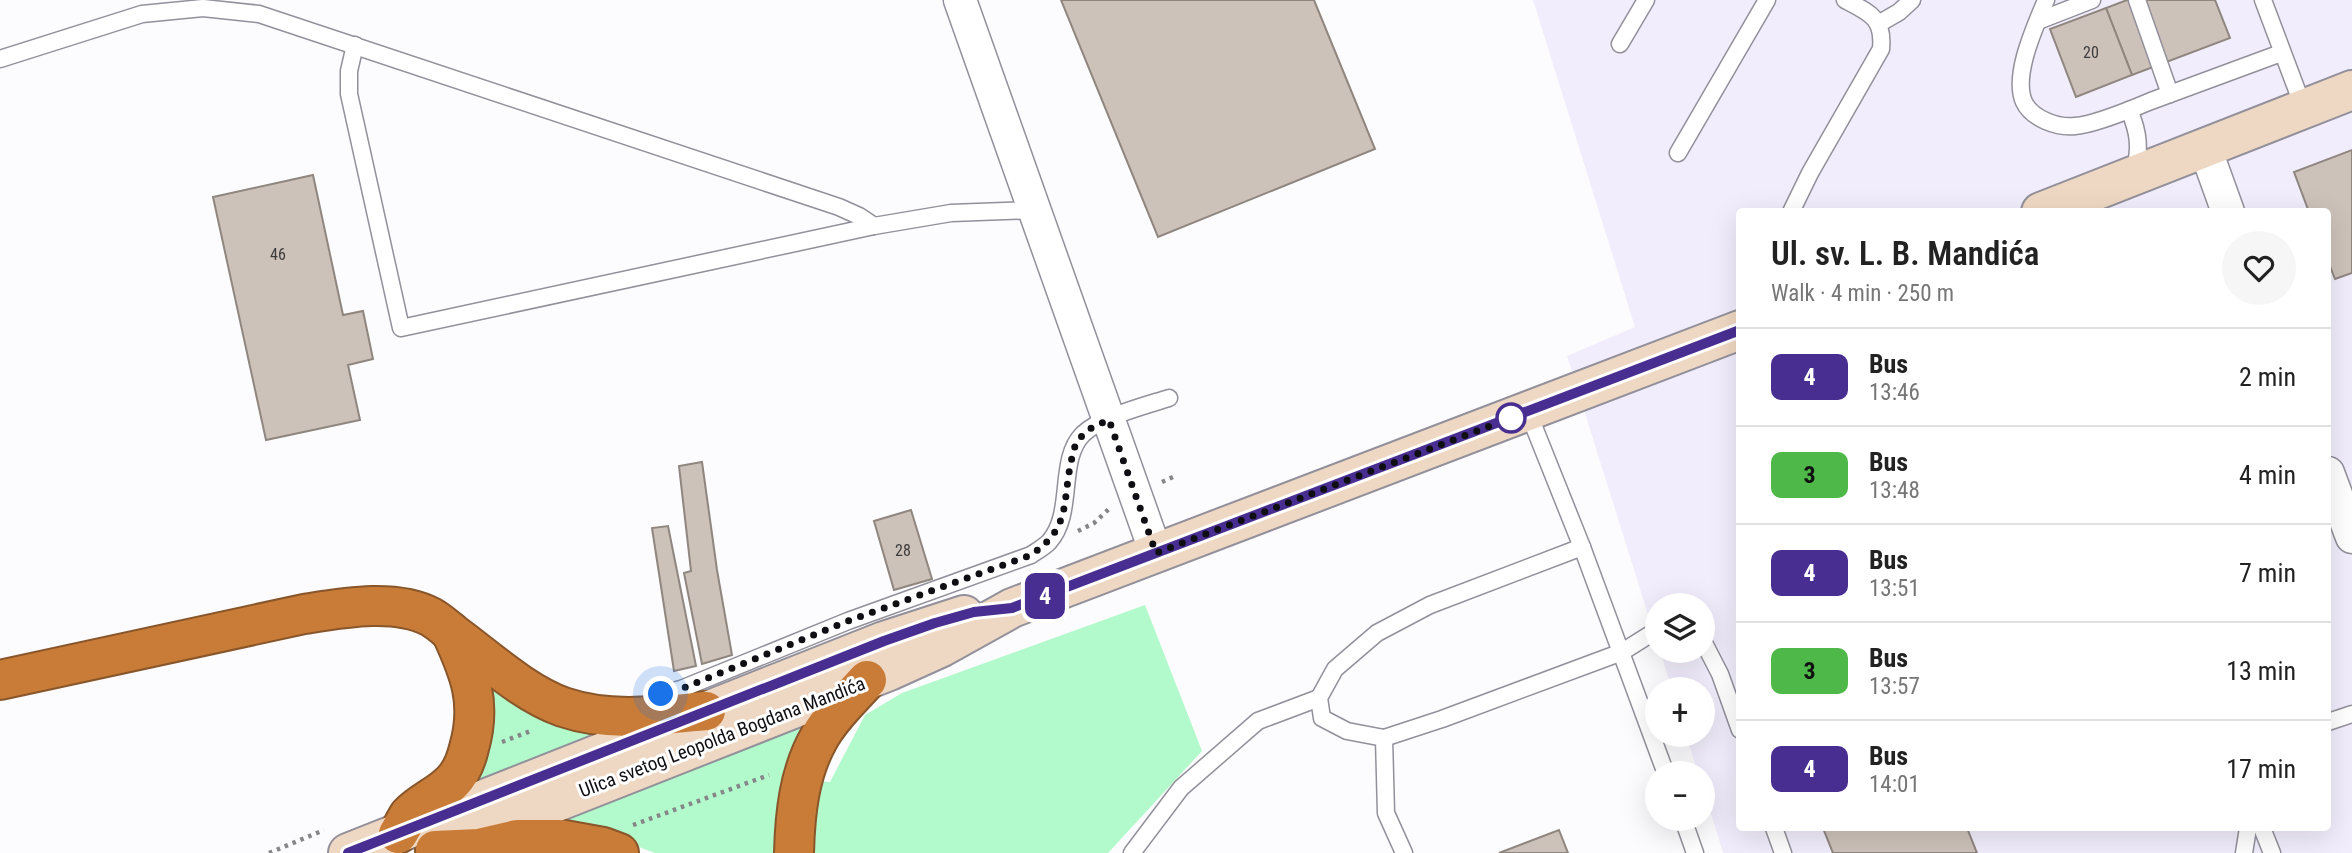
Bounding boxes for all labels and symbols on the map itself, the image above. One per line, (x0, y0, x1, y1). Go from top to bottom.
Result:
house number: 20 (2083, 43, 2099, 62)
house number: 46 (270, 245, 286, 264)
unlabelled marker (1496, 403, 1526, 433)
house number: 28 (895, 541, 911, 560)
line badge: 4 (1022, 573, 1068, 619)
street label: Ulica svetog Leopolda Bogdana Mandića (576, 672, 868, 802)
your location (643, 676, 678, 711)

